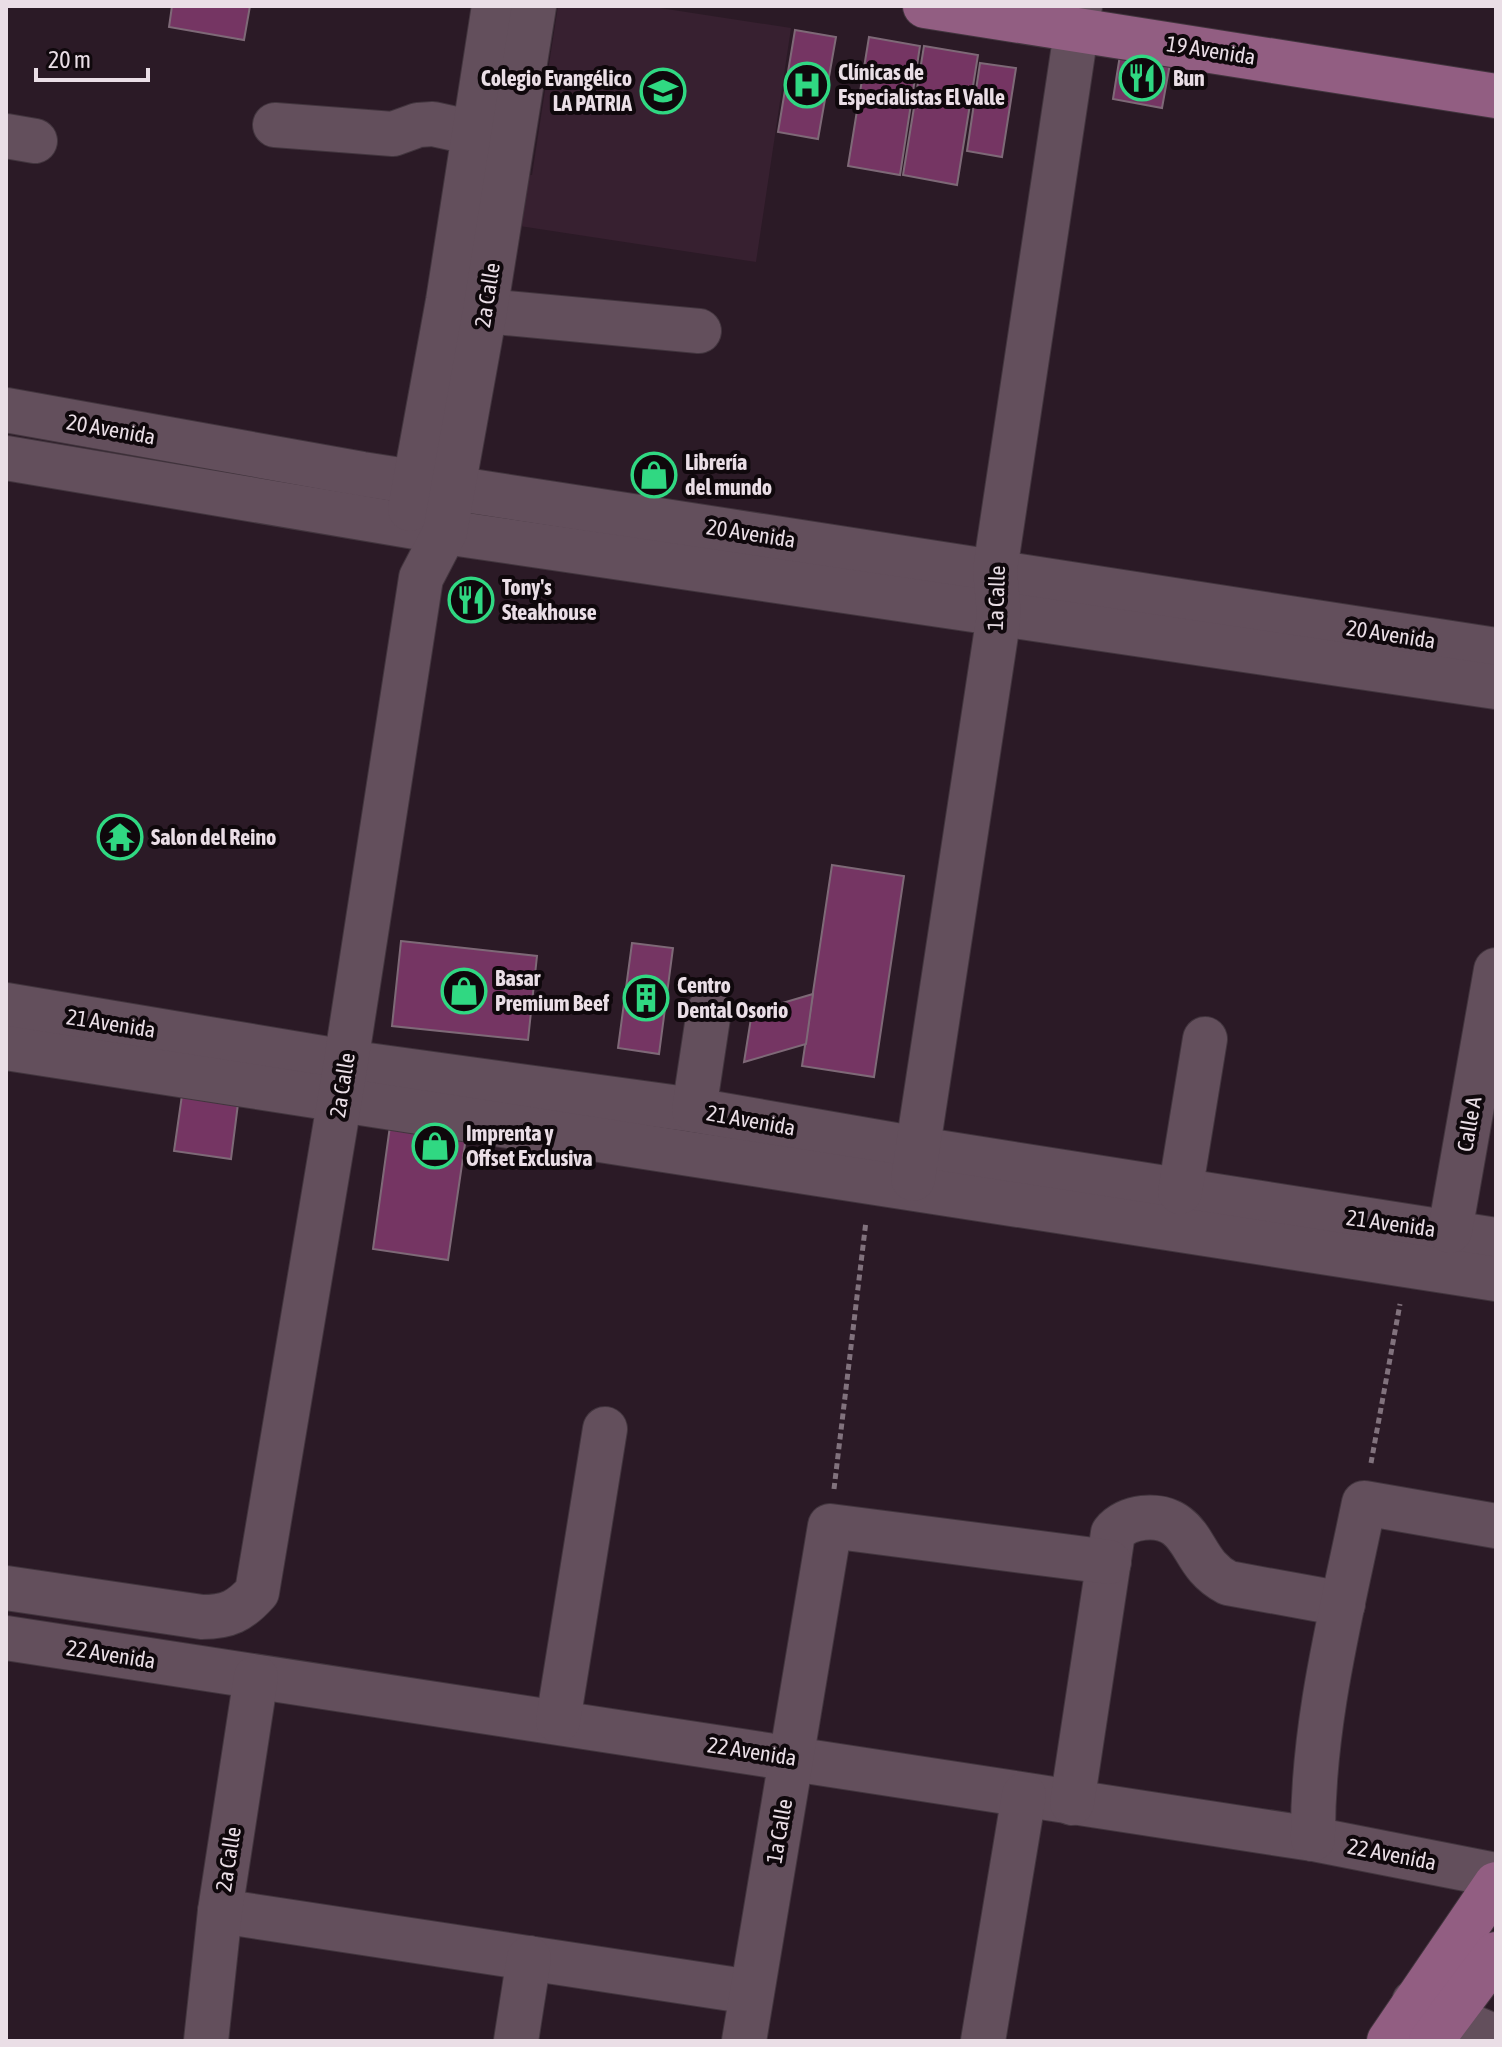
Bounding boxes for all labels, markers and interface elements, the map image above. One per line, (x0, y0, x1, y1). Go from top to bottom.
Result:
street label: 19 Avenida (1165, 30, 1257, 70)
scale bar (36, 32, 148, 82)
text: 20 m (48, 46, 91, 73)
restaurant icon: Bun (1118, 54, 1166, 102)
place label: Clínicas de Especialistas El Valle (838, 59, 1005, 110)
hospital icon: Clínicas de Especialistas El Valle (783, 61, 831, 109)
place label: Colegio Evangélico LA PATRIA (481, 65, 632, 116)
place label: Bun (1173, 65, 1205, 91)
school or university icon: Colegio Evangélico LA PATRIA (639, 67, 687, 115)
street label: 2a Calle (469, 261, 505, 329)
street label: 20 Avenida (65, 408, 157, 450)
place label: Librería del mundo (685, 449, 772, 500)
shop icon: Librería del mundo (630, 451, 678, 499)
street label: 20 Avenida (705, 513, 797, 553)
street label: 1a Calle (982, 565, 1010, 631)
place label: Tony's Steakhouse (502, 574, 597, 625)
restaurant icon: Tony's Steakhouse (447, 576, 495, 624)
street label: 20 Avenida (1345, 614, 1437, 654)
temple icon: Salon del Reino (96, 813, 144, 861)
place label: Salon del Reino (151, 824, 276, 850)
place label: Basar Premium Beef (495, 965, 610, 1016)
shop icon: Basar Premium Beef (440, 967, 488, 1015)
place label: Centro Dental Osorio (677, 972, 788, 1023)
building icon: Centro Dental Osorio (622, 974, 670, 1022)
street label: 21 Avenida (65, 1003, 157, 1043)
street label: 2a Calle (324, 1051, 360, 1119)
street label: Calle A (1451, 1094, 1487, 1154)
street label: 21 Avenida (705, 1099, 797, 1141)
place label: Imprenta y Offset Exclusiva (466, 1120, 592, 1171)
shop icon: Imprenta y Offset Exclusiva (411, 1122, 459, 1170)
street label: 21 Avenida (1345, 1204, 1437, 1242)
street label: 22 Avenida (65, 1634, 157, 1674)
street label: 22 Avenida (706, 1731, 798, 1771)
street label: 1a Calle (761, 1797, 797, 1865)
street label: 2a Calle (210, 1825, 246, 1893)
street label: 22 Avenida (1345, 1833, 1439, 1875)

